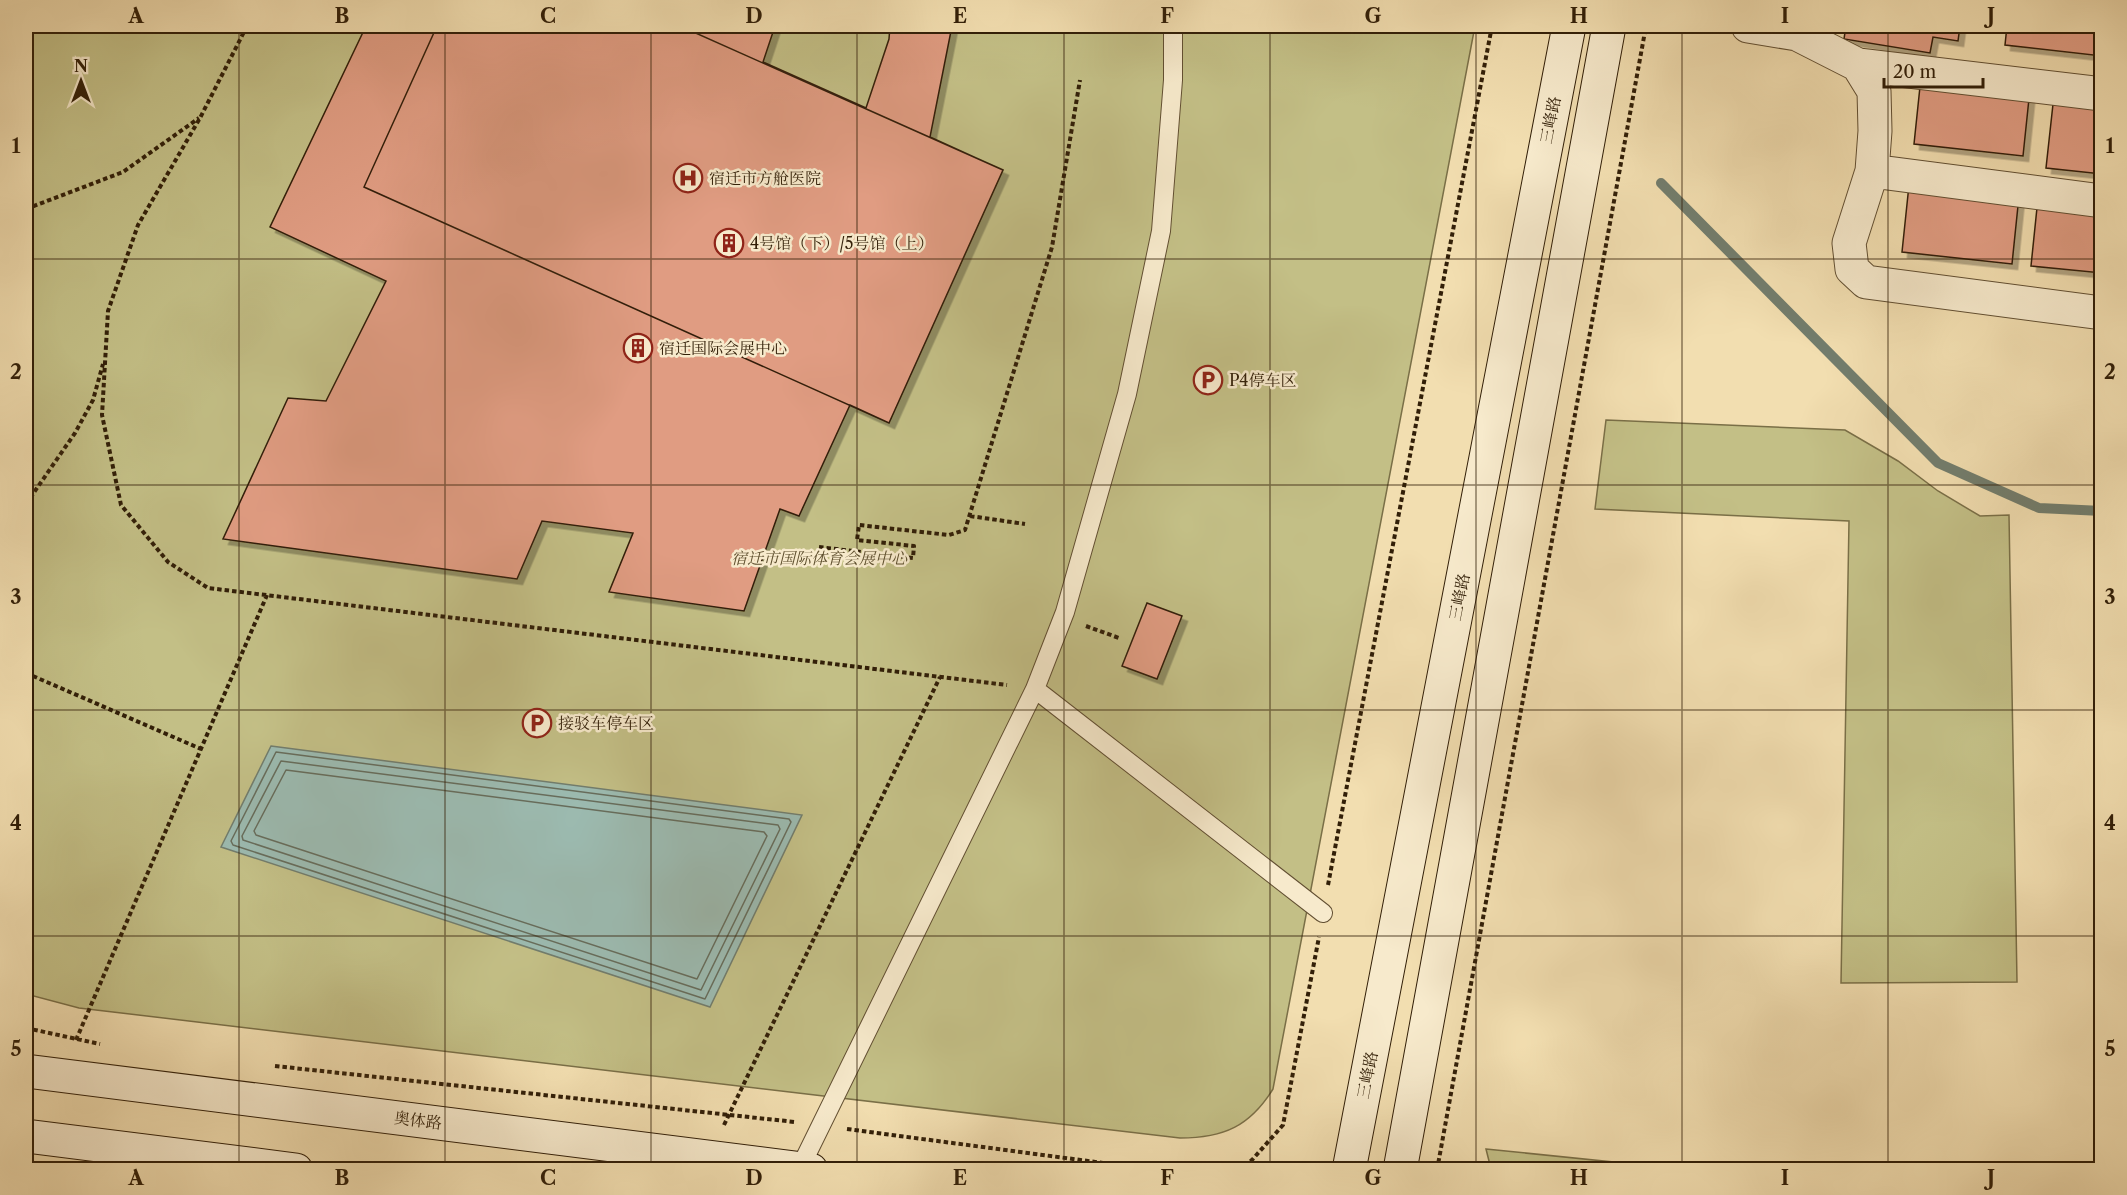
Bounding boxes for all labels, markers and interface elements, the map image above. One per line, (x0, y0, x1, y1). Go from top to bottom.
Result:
text: A (127, 4, 144, 28)
text: B (335, 4, 350, 28)
text: C (540, 4, 556, 28)
text: D (745, 4, 763, 28)
text: E (953, 4, 967, 28)
text: F (1160, 4, 1174, 28)
text: G (1365, 4, 1382, 28)
text: H (1570, 4, 1588, 28)
text: I (1781, 4, 1789, 28)
text: J (1983, 4, 1995, 28)
north arrow (51, 51, 111, 111)
scale bar (1884, 51, 1983, 89)
text: N (74, 56, 88, 76)
text: 20 m (1893, 61, 1937, 83)
street label: 三峰路 (1536, 95, 1564, 145)
text: 1 (12, 134, 21, 158)
text: 1 (2106, 134, 2115, 158)
hospital icon: 宿迁市方舱医院 (672, 162, 704, 194)
place label: 宿迁市方舱医院 (709, 168, 821, 188)
building icon: 4号馆（下）/5号馆（上） (713, 227, 745, 259)
place label: 4号馆（下）/5号馆（上） (750, 233, 934, 253)
building icon: 宿迁国际会展中心 (622, 332, 654, 364)
place label: 宿迁国际会展中心 (659, 338, 787, 358)
text: 2 (10, 360, 22, 384)
text: 2 (2104, 360, 2116, 384)
parking icon: P4停车区 (1192, 364, 1224, 396)
place label: P4停车区 (1229, 370, 1296, 390)
park label: 宿迁市国际体育会展中心 (731, 548, 908, 568)
street label: 三峰路 (1445, 572, 1473, 622)
text: 3 (10, 585, 22, 609)
text: 3 (2104, 585, 2116, 609)
parking icon: 接驳车停车区 (521, 707, 553, 739)
place label: 接驳车停车区 (558, 713, 654, 733)
text: 4 (10, 811, 22, 835)
text: 4 (2104, 811, 2116, 835)
text: 5 (10, 1037, 22, 1061)
text: 5 (2104, 1037, 2116, 1061)
street label: 三峰路 (1353, 1050, 1381, 1100)
street label: 奥体路 (393, 1107, 443, 1133)
text: A (127, 1166, 144, 1190)
text: B (335, 1166, 350, 1190)
text: C (540, 1166, 556, 1190)
text: D (745, 1166, 763, 1190)
text: E (953, 1166, 967, 1190)
text: F (1160, 1166, 1174, 1190)
text: G (1365, 1166, 1382, 1190)
text: H (1570, 1166, 1588, 1190)
text: I (1781, 1166, 1789, 1190)
text: J (1983, 1166, 1995, 1190)

